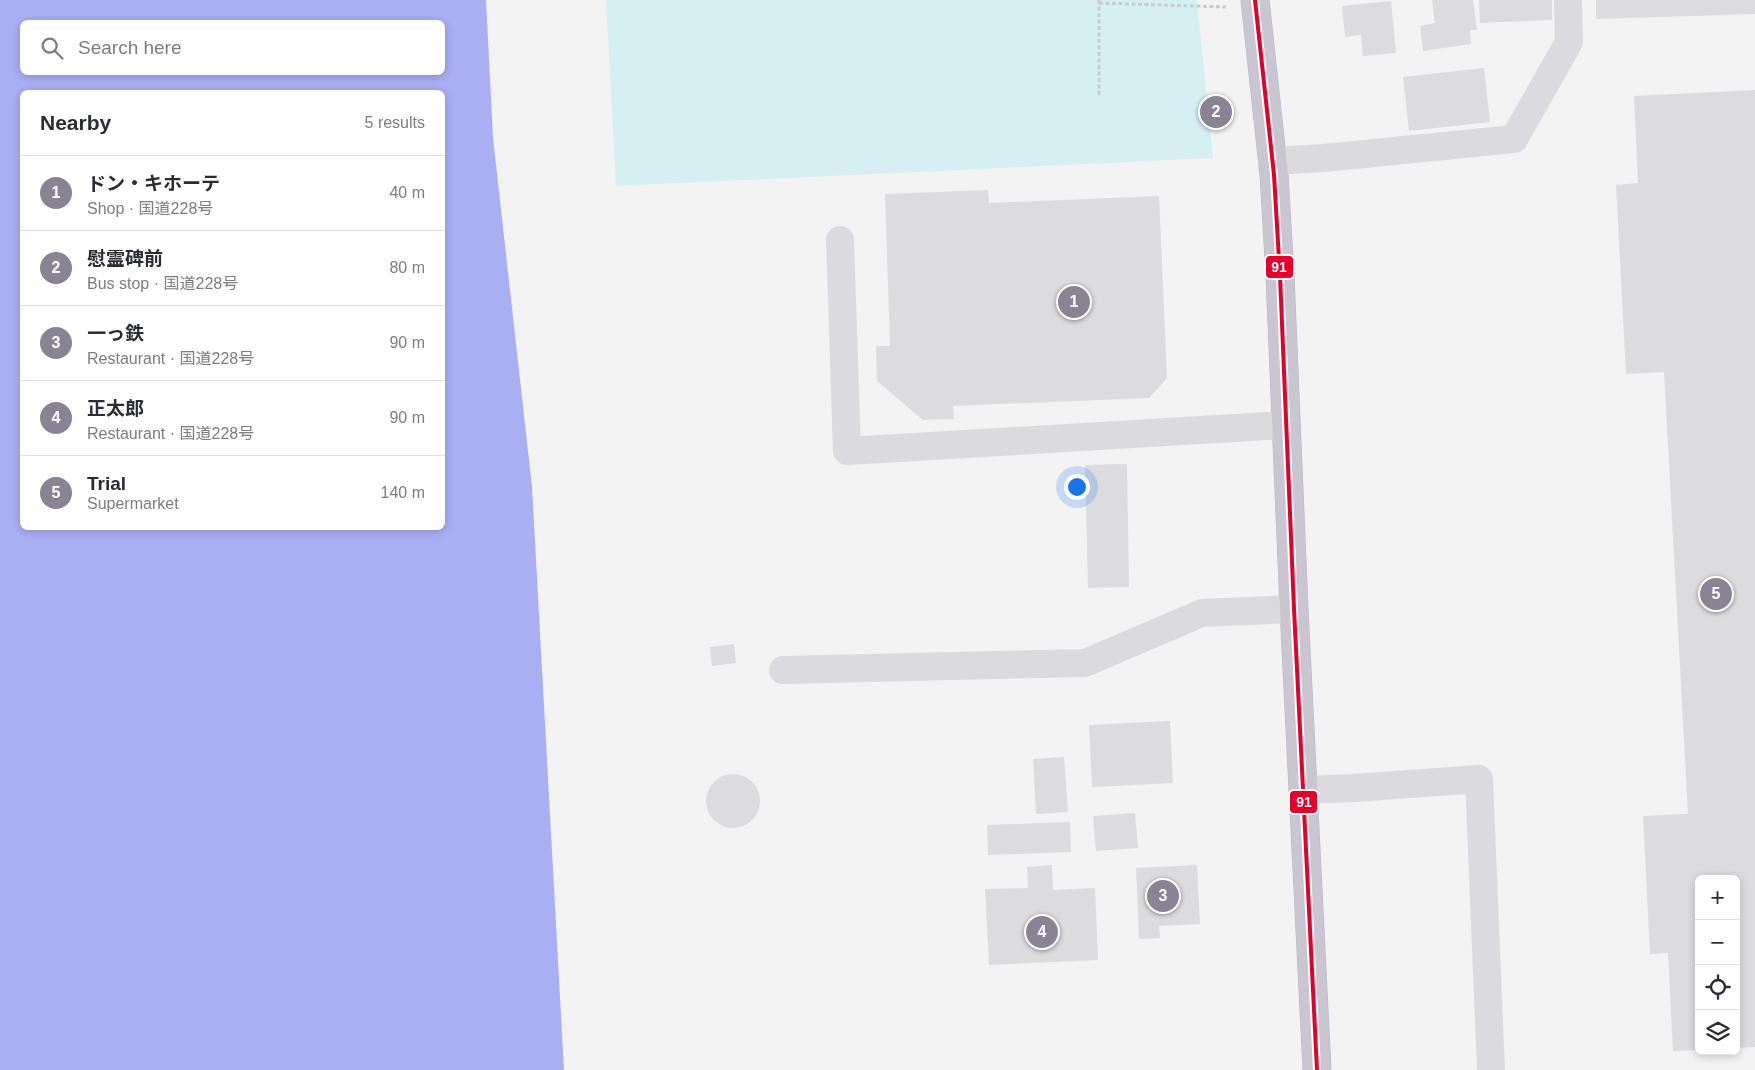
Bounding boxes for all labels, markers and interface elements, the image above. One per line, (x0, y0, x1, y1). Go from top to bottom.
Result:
search box (20, 20, 445, 75)
icon: search (38, 34, 66, 62)
text: Search here (78, 37, 182, 58)
pin: 2 (1200, 93, 1232, 131)
text: Nearby (40, 111, 111, 134)
text: 5 results (365, 114, 425, 131)
text: ドン・キホーテ (87, 173, 220, 194)
text: 1 (52, 184, 60, 201)
text: 40 m (389, 184, 425, 201)
text: Shop · 国道228号 (87, 200, 213, 217)
text: 慰霊碑前 (87, 248, 163, 269)
line badge: 91 (1265, 255, 1294, 279)
text: 2 (52, 259, 60, 276)
text: 80 m (389, 259, 425, 276)
text: 91 (1271, 259, 1287, 275)
text: Bus stop · 国道228号 (87, 275, 238, 292)
pin: 1 (1058, 283, 1090, 321)
text: 一っ鉄 (87, 323, 144, 344)
text: 3 (52, 334, 60, 351)
text: 90 m (389, 334, 425, 351)
text: Restaurant · 国道228号 (87, 350, 254, 367)
text: 正太郎 (87, 398, 144, 419)
text: 4 (52, 409, 60, 426)
text: 90 m (389, 409, 425, 426)
text: Restaurant · 国道228号 (87, 425, 254, 442)
text: Trial (87, 473, 126, 494)
your location (1064, 474, 1090, 500)
text: 5 (52, 484, 60, 501)
text: 140 m (381, 484, 425, 501)
text: Supermarket (87, 495, 179, 512)
pin: 5 (1700, 575, 1732, 613)
line badge: 91 (1289, 790, 1318, 814)
text: 91 (1296, 794, 1312, 810)
map controls (1695, 875, 1740, 1055)
button: + (1695, 875, 1740, 920)
pin: 3 (1147, 877, 1179, 915)
pin: 4 (1026, 913, 1058, 951)
button: − (1695, 920, 1740, 965)
button: locate (1695, 965, 1740, 1010)
button: layers (1695, 1010, 1740, 1055)

